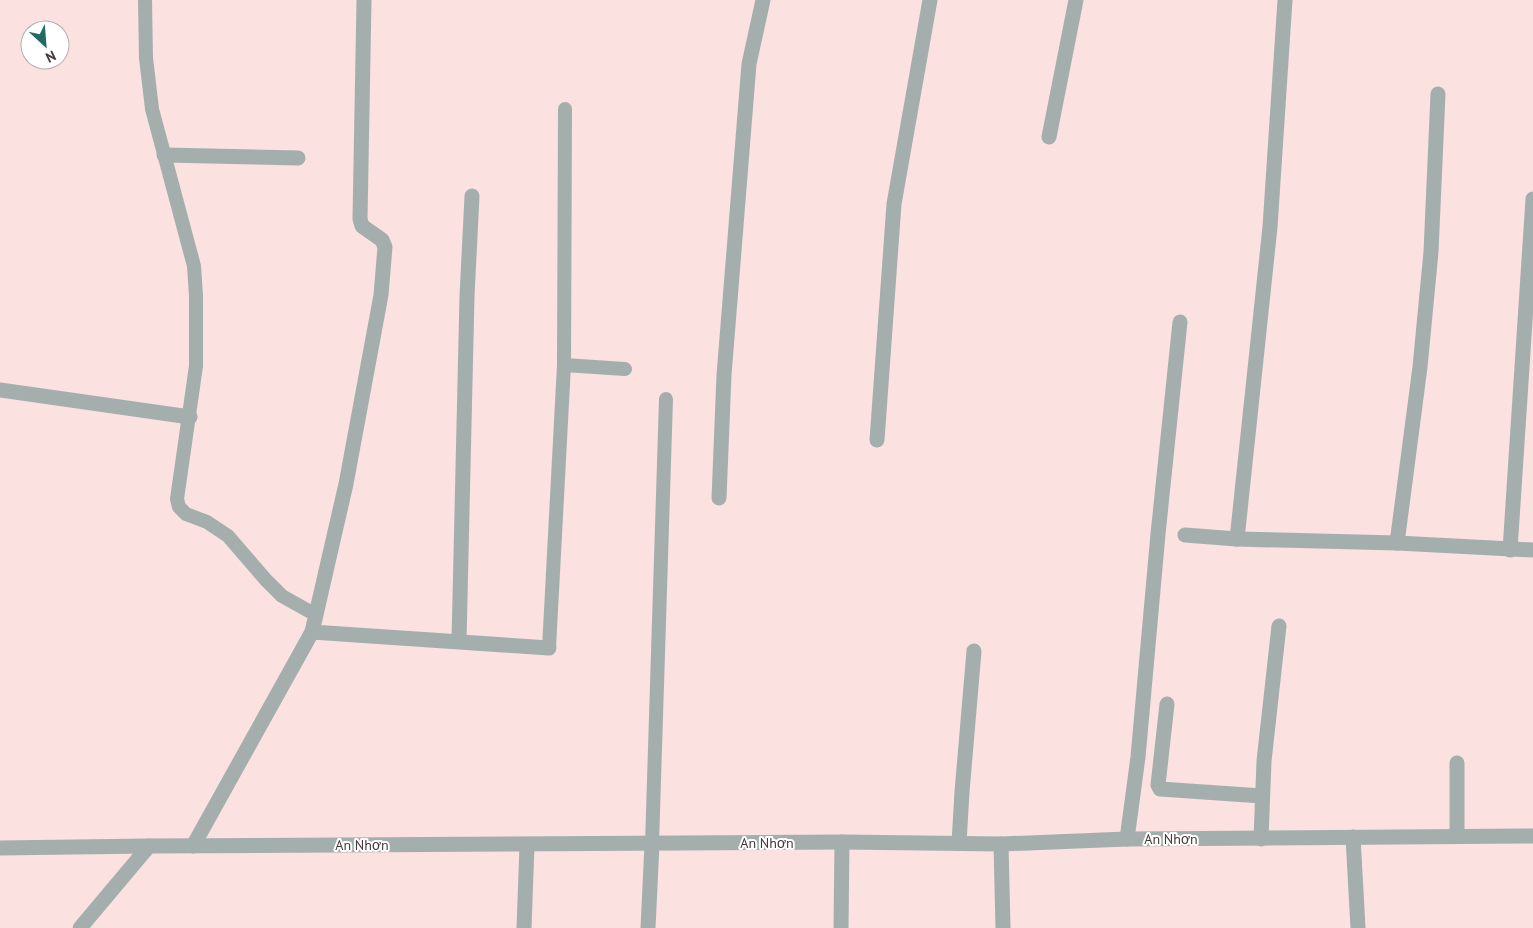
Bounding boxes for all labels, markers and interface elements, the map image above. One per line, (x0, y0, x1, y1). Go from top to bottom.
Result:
north arrow (20, 20, 70, 70)
text: N (43, 47, 59, 67)
street label: An Nhơn (1144, 830, 1198, 848)
street label: An Nhơn (740, 834, 794, 852)
street label: An Nhơn (335, 836, 389, 854)

